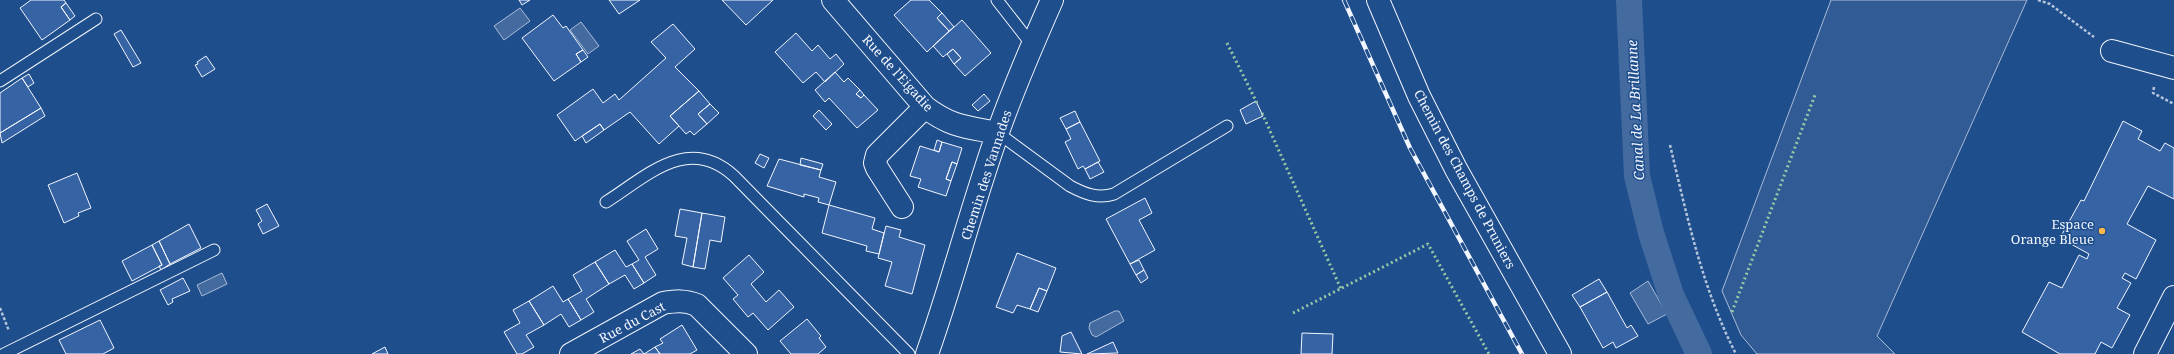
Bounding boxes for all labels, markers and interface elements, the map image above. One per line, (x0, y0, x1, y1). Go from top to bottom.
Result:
street label: Rue de l'Eigadie (859, 31, 938, 115)
water label: Canal de La Brillanne (1622, 39, 1648, 181)
street label: Chemin des Champs de Pruniers (1410, 86, 1520, 272)
street label: Chemin des Vannades (956, 108, 1016, 242)
place label: Espace Orange Bleue (2011, 215, 2094, 248)
marker: Espace Orange Bleue (2097, 226, 2107, 236)
street label: Rue du Cast (596, 297, 669, 347)

